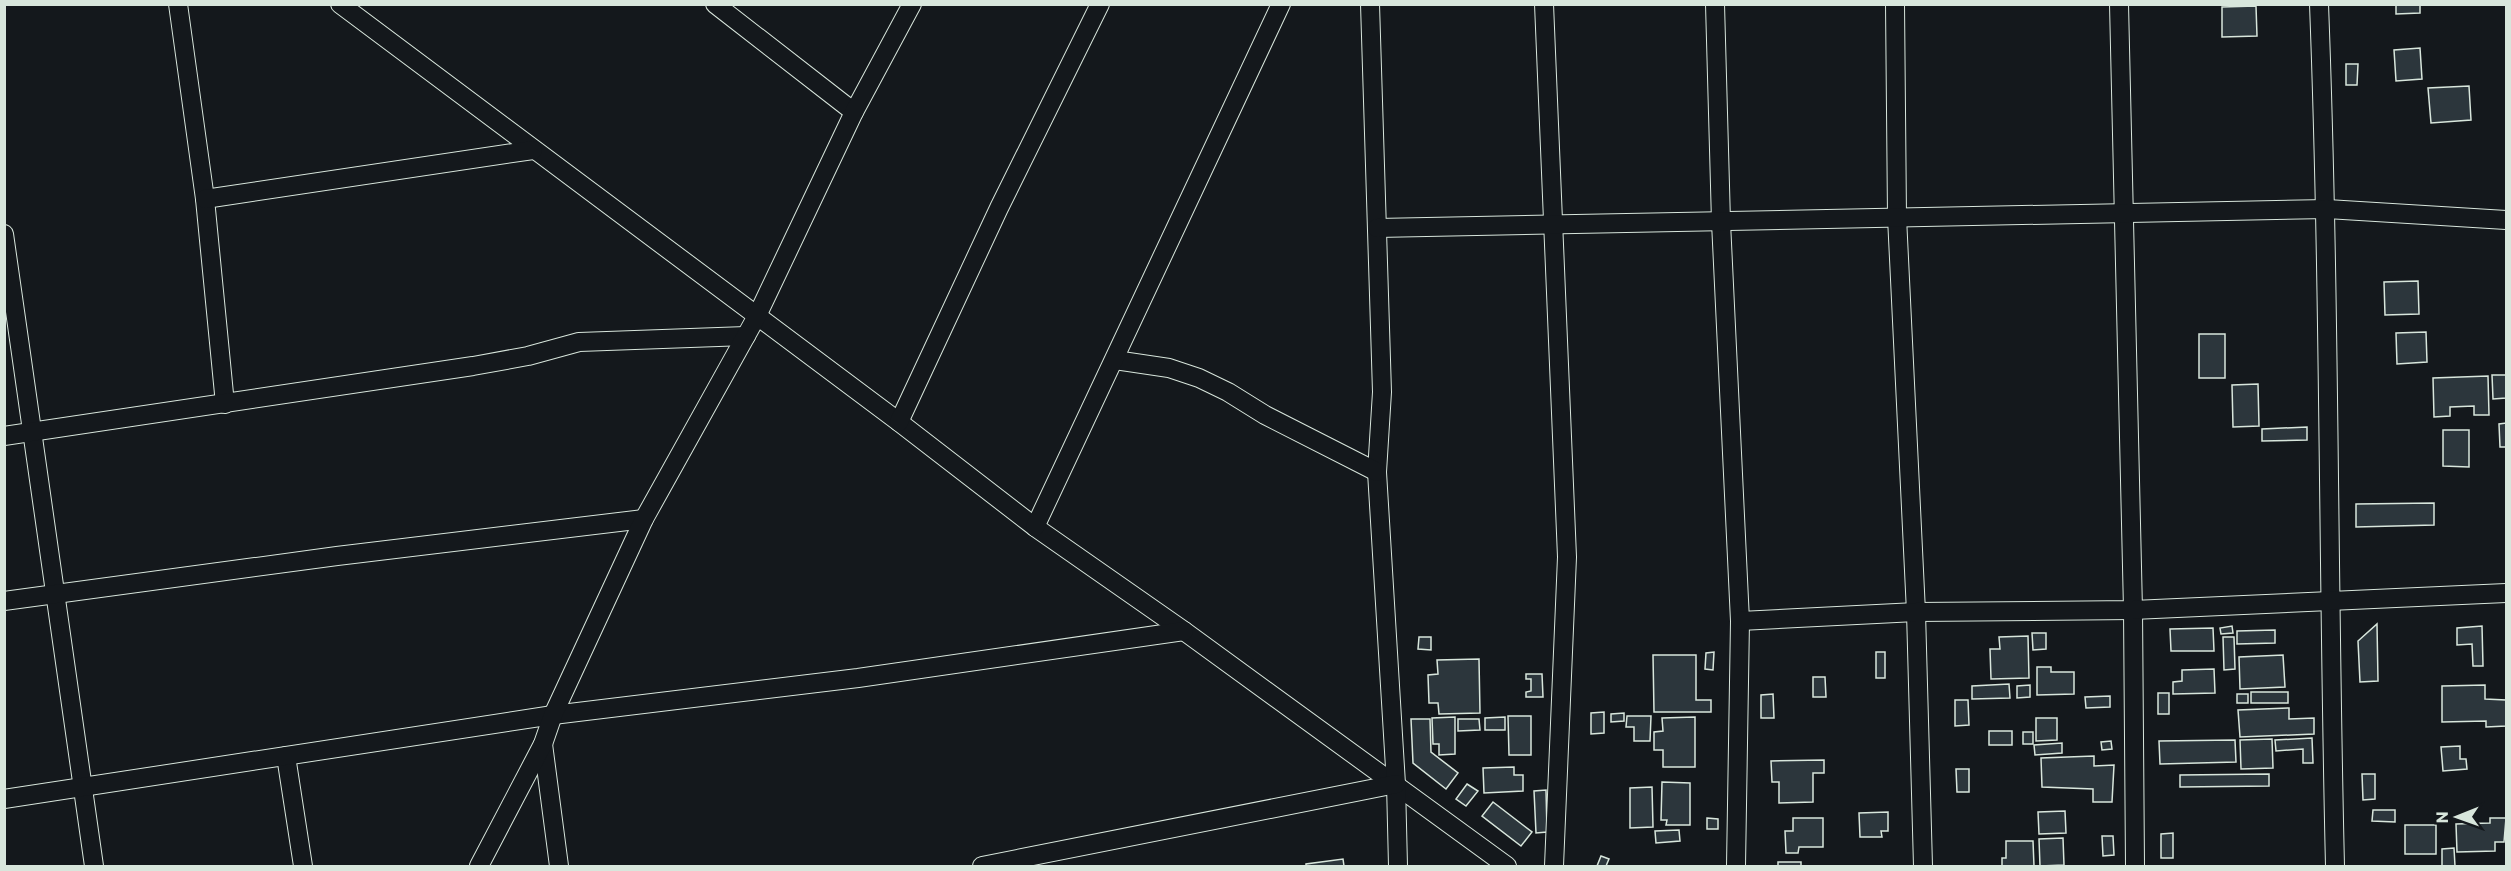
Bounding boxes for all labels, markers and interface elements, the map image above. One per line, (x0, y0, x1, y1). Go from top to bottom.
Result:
north arrow (2427, 787, 2487, 847)
text: N (2432, 811, 2451, 823)

